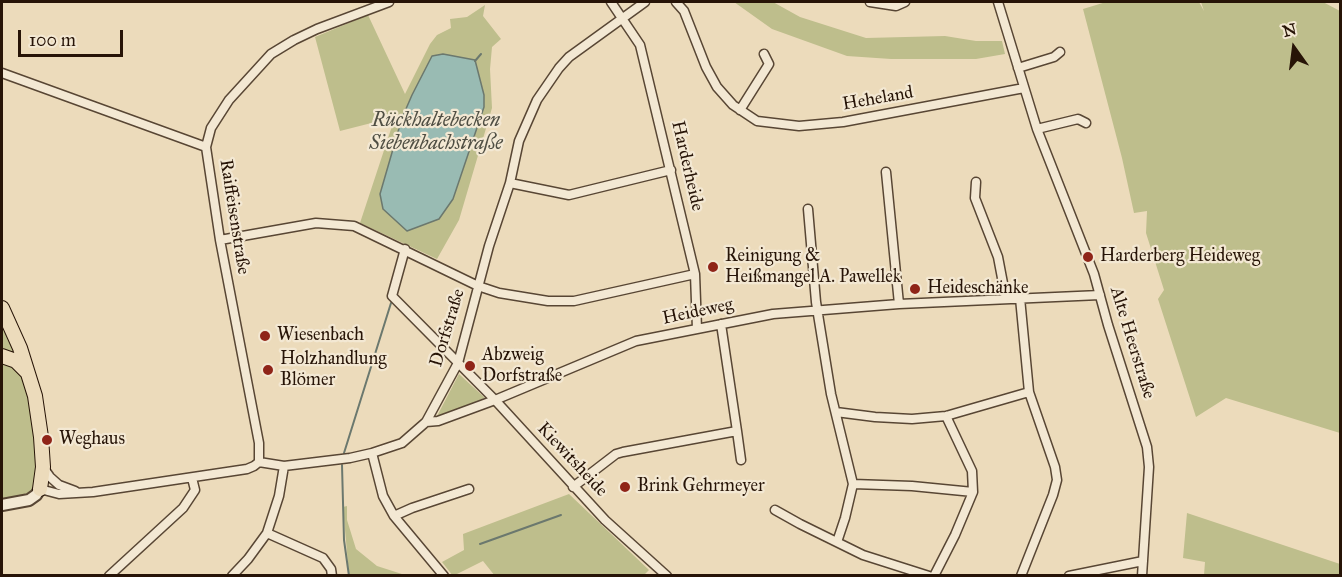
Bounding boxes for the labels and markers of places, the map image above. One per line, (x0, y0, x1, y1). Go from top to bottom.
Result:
place label: Reinigung & Heißmangel A. Pawellek (725, 246, 901, 288)
place label: Harderberg Heideweg (1100, 246, 1260, 268)
marker: Harderberg Heideweg (1081, 250, 1095, 264)
marker: Reinigung & Heißmangel A. Pawellek (706, 260, 720, 274)
place label: Heideschänke (927, 278, 1028, 300)
marker: Heideschänke (908, 282, 922, 296)
place label: Wiesenbach (277, 325, 364, 347)
marker: Wiesenbach (258, 329, 272, 343)
place label: Abzweig Dorfstraße (482, 345, 562, 388)
place label: Holzhandlung Blömer (280, 349, 387, 392)
marker: Abzweig Dorfstraße (463, 359, 477, 373)
marker: Holzhandlung Blömer (261, 363, 275, 377)
place label: Weghaus (59, 429, 125, 451)
marker: Weghaus (40, 433, 54, 447)
place label: Brink Gehrmeyer (637, 476, 765, 498)
marker: Brink Gehrmeyer (618, 480, 632, 494)

